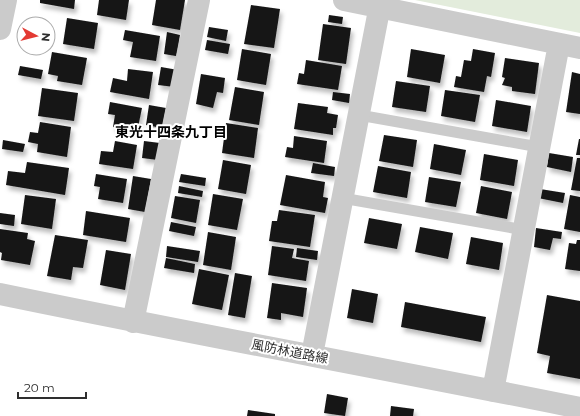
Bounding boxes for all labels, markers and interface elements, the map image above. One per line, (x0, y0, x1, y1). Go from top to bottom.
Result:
north arrow (16, 16, 56, 56)
text: N (38, 32, 53, 42)
district label: 東光十四条九丁目 (115, 123, 227, 141)
street label: 風防林道路線 (250, 336, 330, 366)
scale bar (18, 374, 86, 400)
text: 20 m (24, 380, 55, 395)

